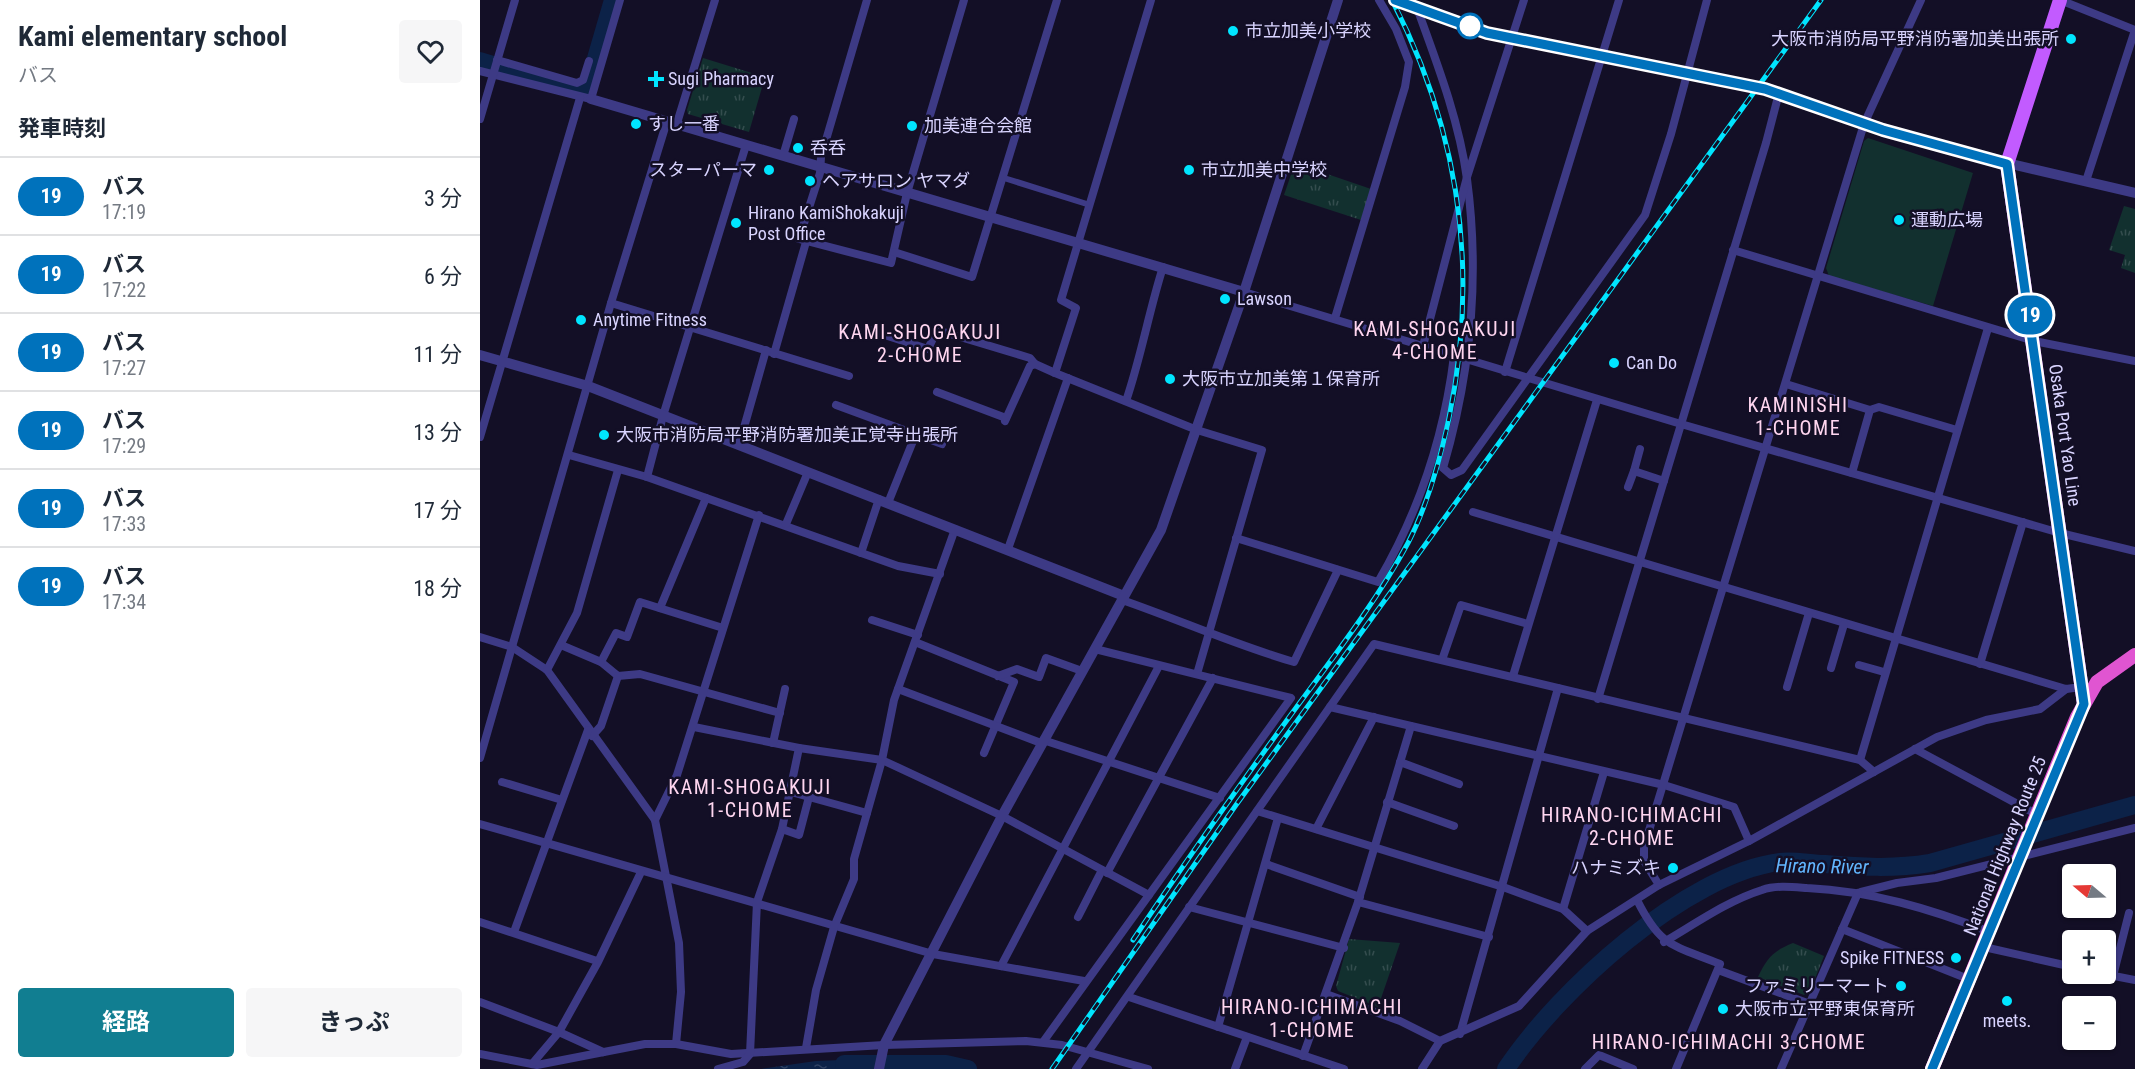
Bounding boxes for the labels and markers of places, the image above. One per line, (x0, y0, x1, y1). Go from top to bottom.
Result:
unlabelled marker (1457, 13, 1483, 39)
place label: 市立加美小学校 (1245, 20, 1371, 41)
marker: 市立加美小学校 (1226, 24, 1240, 38)
place label: 大阪市消防局平野消防署加美出張所 (1771, 28, 2059, 49)
marker: 大阪市消防局平野消防署加美出張所 (2064, 32, 2078, 46)
place label: Sugi Pharmacy (668, 68, 774, 89)
marker: Sugi Pharmacy (649, 72, 663, 86)
place label: すし一番 (648, 113, 720, 134)
place label: 加美連合会館 (924, 115, 1032, 136)
marker: すし一番 (629, 117, 643, 131)
marker: 加美連合会館 (905, 119, 919, 133)
place label: 呑呑 (810, 137, 846, 158)
marker: 呑呑 (791, 141, 805, 155)
place label: スターパーマ (649, 159, 757, 180)
place label: 市立加美中学校 (1201, 159, 1327, 180)
marker: スターパーマ (762, 163, 776, 177)
marker: 市立加美中学校 (1182, 163, 1196, 177)
place label: ヘアサロン ヤマダ (822, 170, 970, 191)
marker: ヘアサロン ヤマダ (803, 174, 817, 188)
place label: Hirano KamiShokakuji Post Office (748, 202, 904, 244)
place label: 運動広場 (1911, 209, 1983, 230)
marker: 運動広場 (1892, 213, 1906, 227)
marker: Hirano KamiShokakuji Post Office (729, 216, 743, 230)
place label: Lawson (1237, 288, 1292, 309)
marker: Lawson (1218, 292, 1232, 306)
place label: Anytime Fitness (593, 309, 707, 330)
marker: Anytime Fitness (574, 313, 588, 327)
place label: Can Do (1626, 352, 1677, 373)
marker: Can Do (1607, 356, 1621, 370)
place label: 大阪市立加美第１保育所 (1182, 368, 1380, 389)
marker: 大阪市立加美第１保育所 (1163, 372, 1177, 386)
place label: 大阪市消防局平野消防署加美正覚寺出張所 (616, 424, 958, 445)
marker: 大阪市消防局平野消防署加美正覚寺出張所 (597, 428, 611, 442)
place label: ハナミズキ (1571, 857, 1661, 878)
marker: ハナミズキ (1666, 861, 1680, 875)
place label: Spike FITNESS (1840, 947, 1944, 968)
marker: Spike FITNESS (1949, 951, 1963, 965)
place label: ファミリーマート (1745, 975, 1889, 996)
marker: ファミリーマート (1894, 979, 1908, 993)
marker: meets. (2000, 994, 2014, 1008)
place label: 大阪市立平野東保育所 (1735, 998, 1915, 1019)
marker: 大阪市立平野東保育所 (1716, 1002, 1730, 1016)
place label: meets. (1983, 1010, 2031, 1031)

